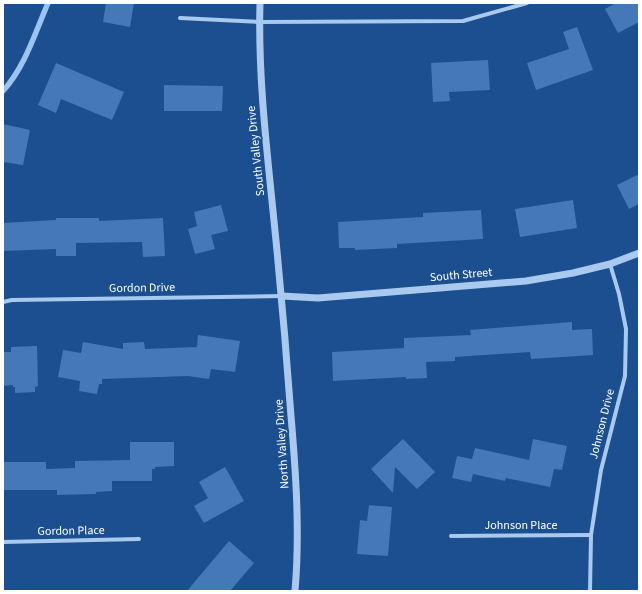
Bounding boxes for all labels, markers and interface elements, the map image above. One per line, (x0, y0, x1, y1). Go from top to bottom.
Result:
street label: South Valley Drive (243, 105, 269, 197)
street label: South Street (429, 264, 493, 286)
street label: Gordon Drive (109, 279, 175, 297)
street label: Johnson Drive (585, 387, 619, 461)
street label: North Valley Drive (270, 399, 294, 489)
street label: Johnson Place (485, 517, 557, 534)
street label: Gordon Place (37, 522, 105, 540)

